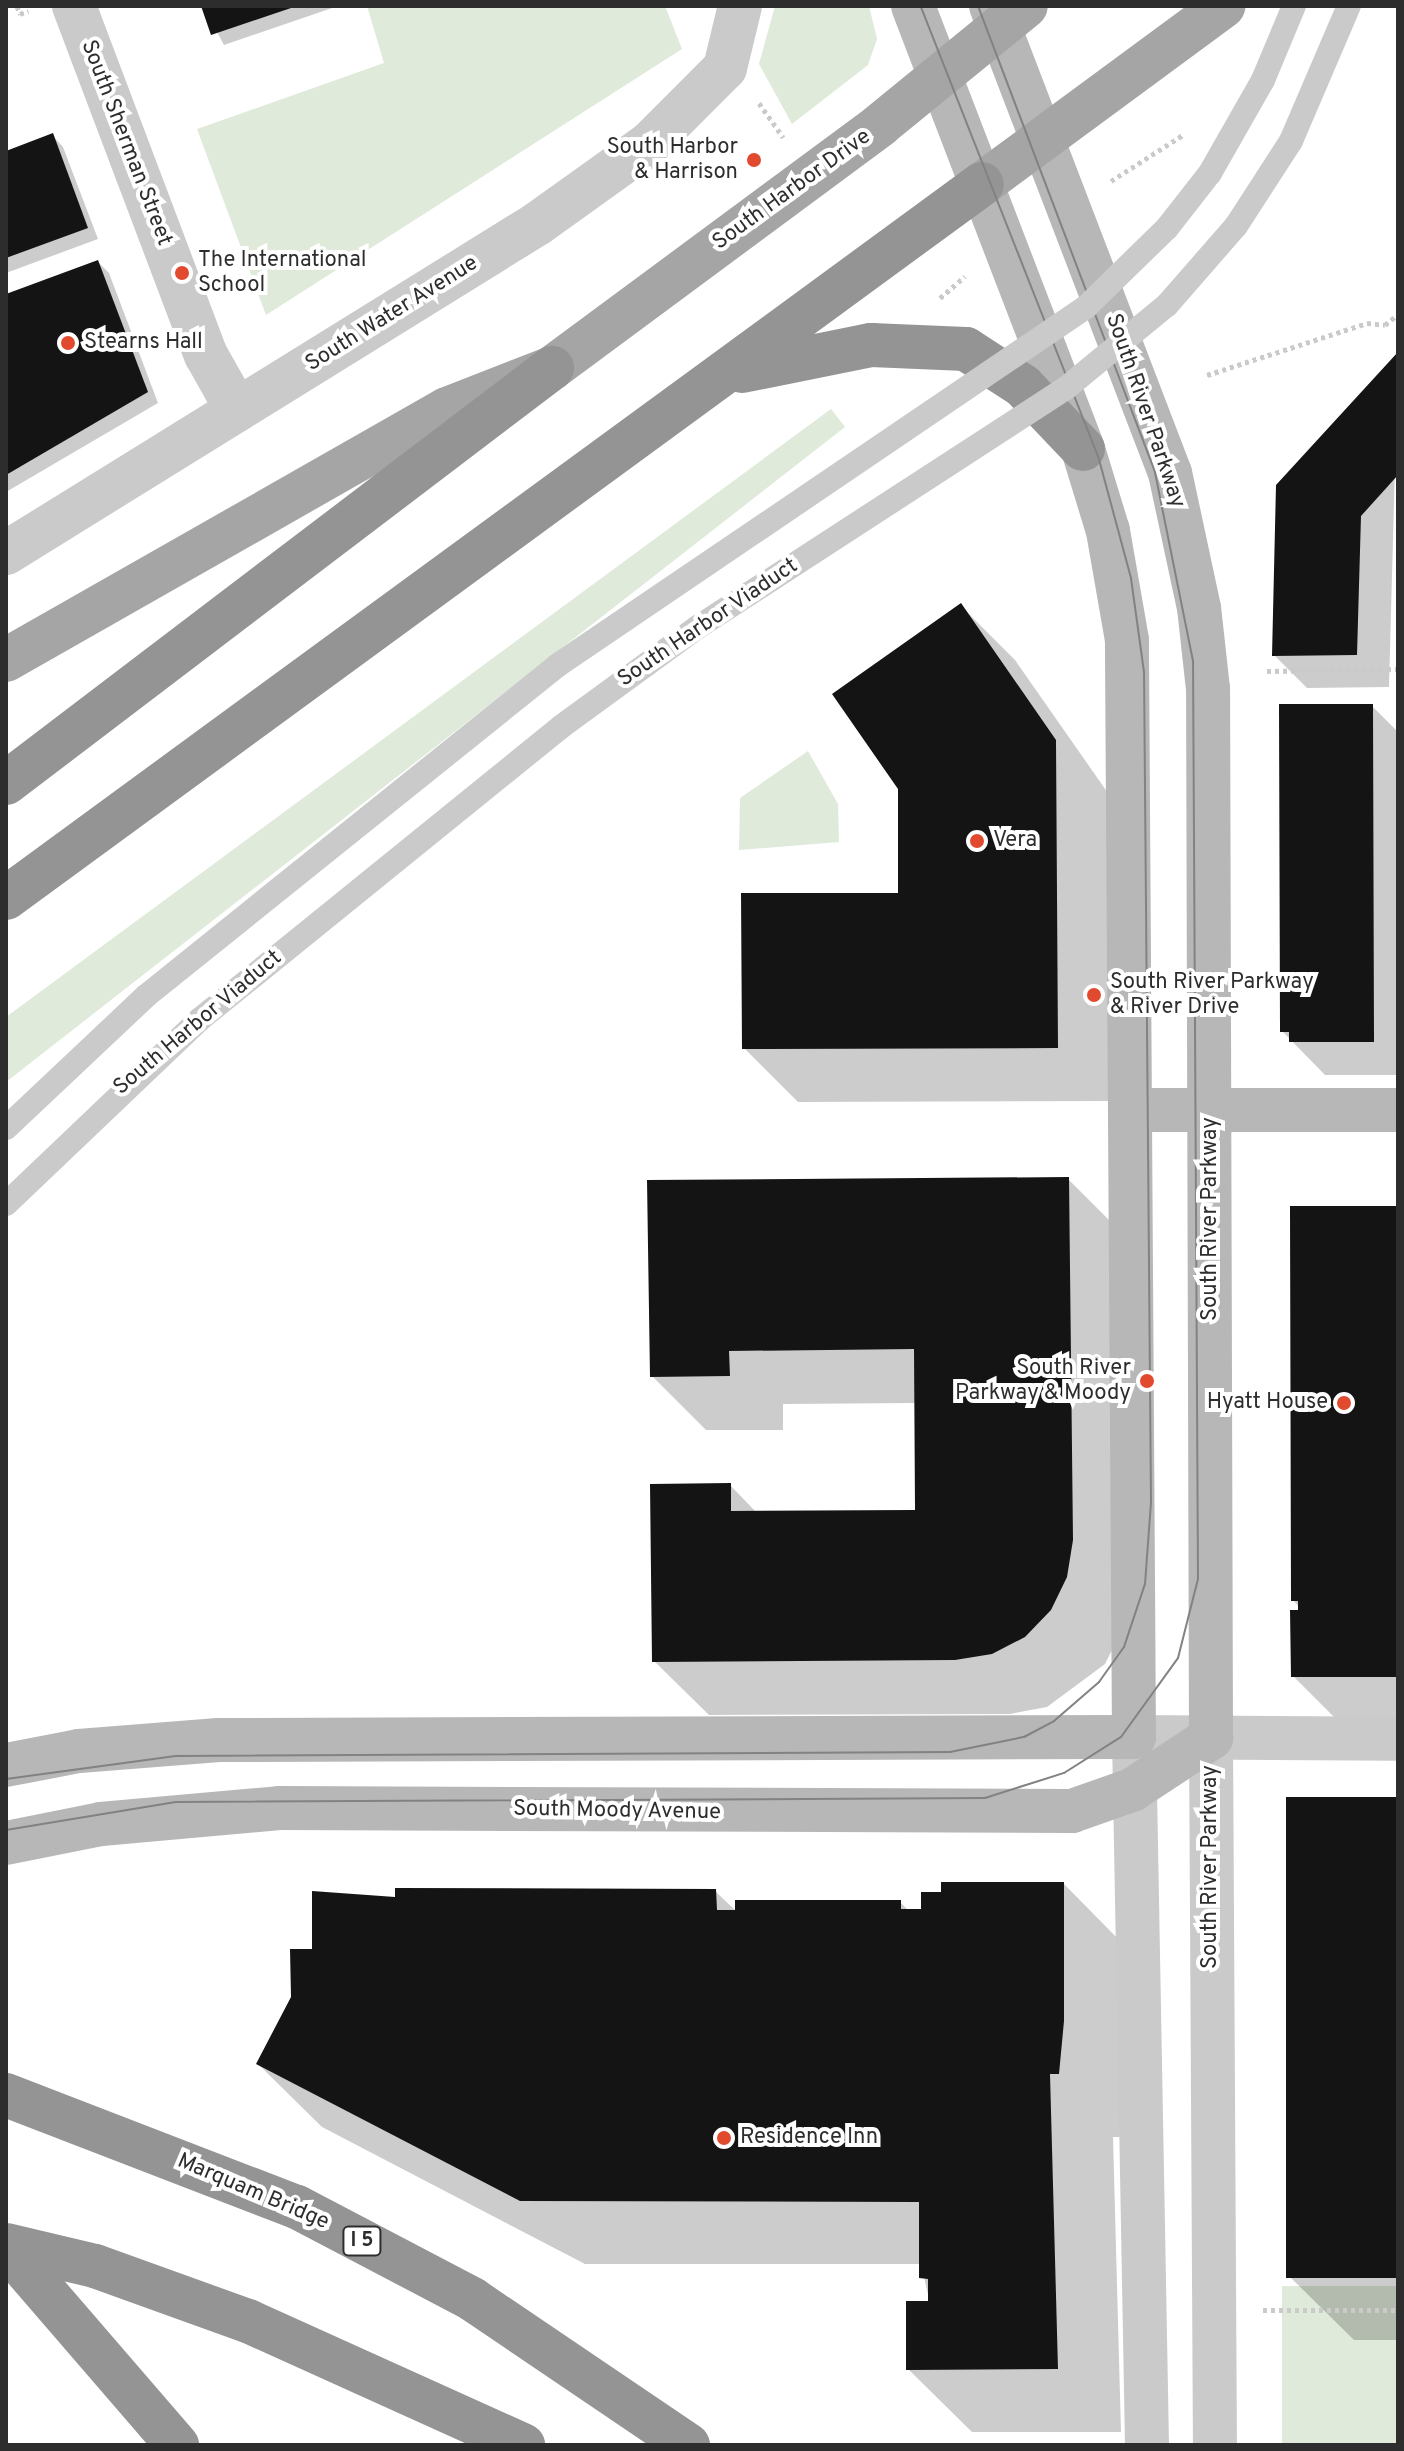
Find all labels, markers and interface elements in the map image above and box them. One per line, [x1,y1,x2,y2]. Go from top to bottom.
street label: South Sherman Street [75,37,177,249]
street label: South Harbor Drive [708,124,876,256]
place label: South Harbor & Harrison [607,134,738,186]
marker: South Harbor & Harrison [745,151,763,169]
place label: The International School [198,247,367,298]
street label: South Water Avenue [300,250,484,378]
marker: The International School [173,264,191,282]
street label: South River Parkway [1099,310,1191,512]
place label: Stearns Hall [84,330,203,356]
marker: Stearns Hall [59,334,77,352]
street label: South Harbor Viaduct [613,553,803,693]
place label: Vera [993,828,1037,854]
marker: Vera [968,832,986,850]
street label: South Harbor Viaduct [108,945,288,1101]
place label: South River Parkway & River Drive [1110,969,1314,1020]
marker: South River Parkway & River Drive [1085,986,1103,1004]
street label: South River Parkway [1198,1117,1224,1321]
place label: South River Parkway & Moody [955,1355,1131,1406]
marker: South River Parkway & Moody [1138,1372,1156,1390]
place label: Hyatt House [1207,1390,1328,1416]
marker: Hyatt House [1335,1394,1353,1412]
street label: South River Parkway [1198,1765,1224,1969]
street label: South Moody Avenue [512,1796,722,1826]
place label: Residence Inn [740,2125,878,2151]
marker: Residence Inn [715,2129,733,2147]
street label: Marquam Bridge [173,2148,333,2236]
road number: I 5 [342,2225,382,2257]

